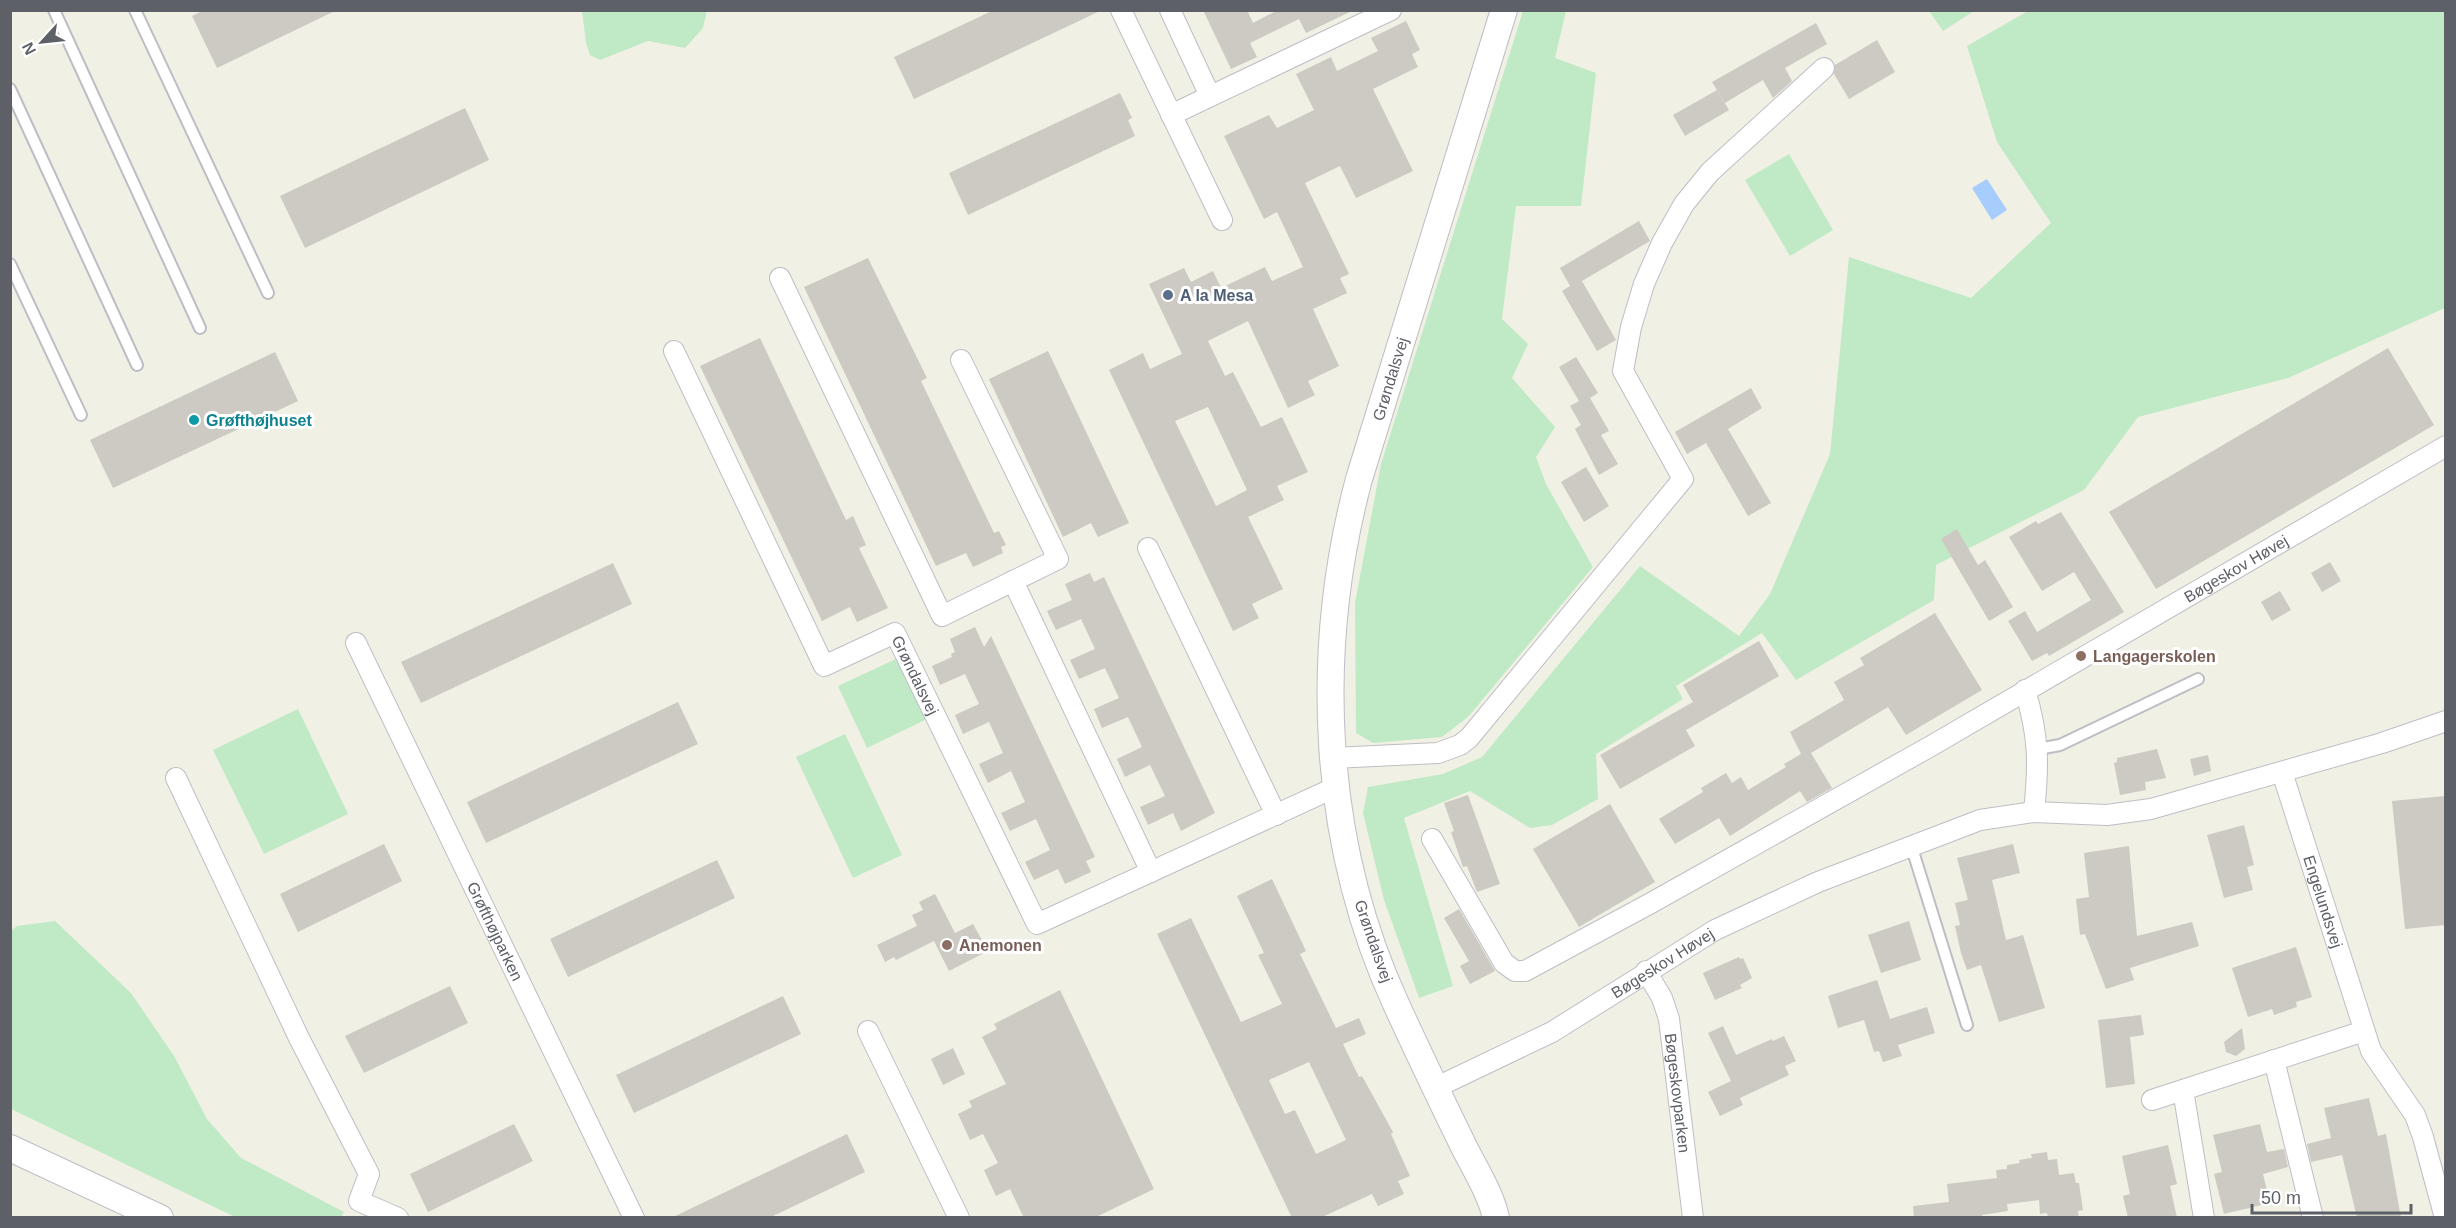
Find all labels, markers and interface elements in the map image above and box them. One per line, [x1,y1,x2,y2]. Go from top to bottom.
north arrow [12,12,72,72]
text: N [19,40,39,58]
place label: A la Mesa [1180,287,1253,304]
marker: A la Mesa [1161,288,1175,302]
street label: Grøndalsvej [1370,335,1411,423]
place label: Grøfthøjhuset [206,412,312,429]
marker: Grøfthøjhuset [187,413,201,427]
street label: Bøgeskov Høvej [2181,532,2291,606]
street label: Grøndalsvej [889,633,942,718]
place label: Langagerskolen [2093,648,2216,665]
marker: Langagerskolen [2074,649,2088,663]
street label: Engelundsvej [2300,853,2346,950]
street label: Grøfthøjparken [464,879,526,983]
street label: Grøndalsvej [1351,898,1396,985]
street label: Bøgeskov Høvej [1608,925,1717,1002]
place label: Anemonen [959,937,1042,954]
marker: Anemonen [940,938,954,952]
street label: Bøgeskovparken [1662,1032,1693,1154]
scale bar [2252,1177,2411,1215]
text: 50 m [2261,1188,2301,1208]

